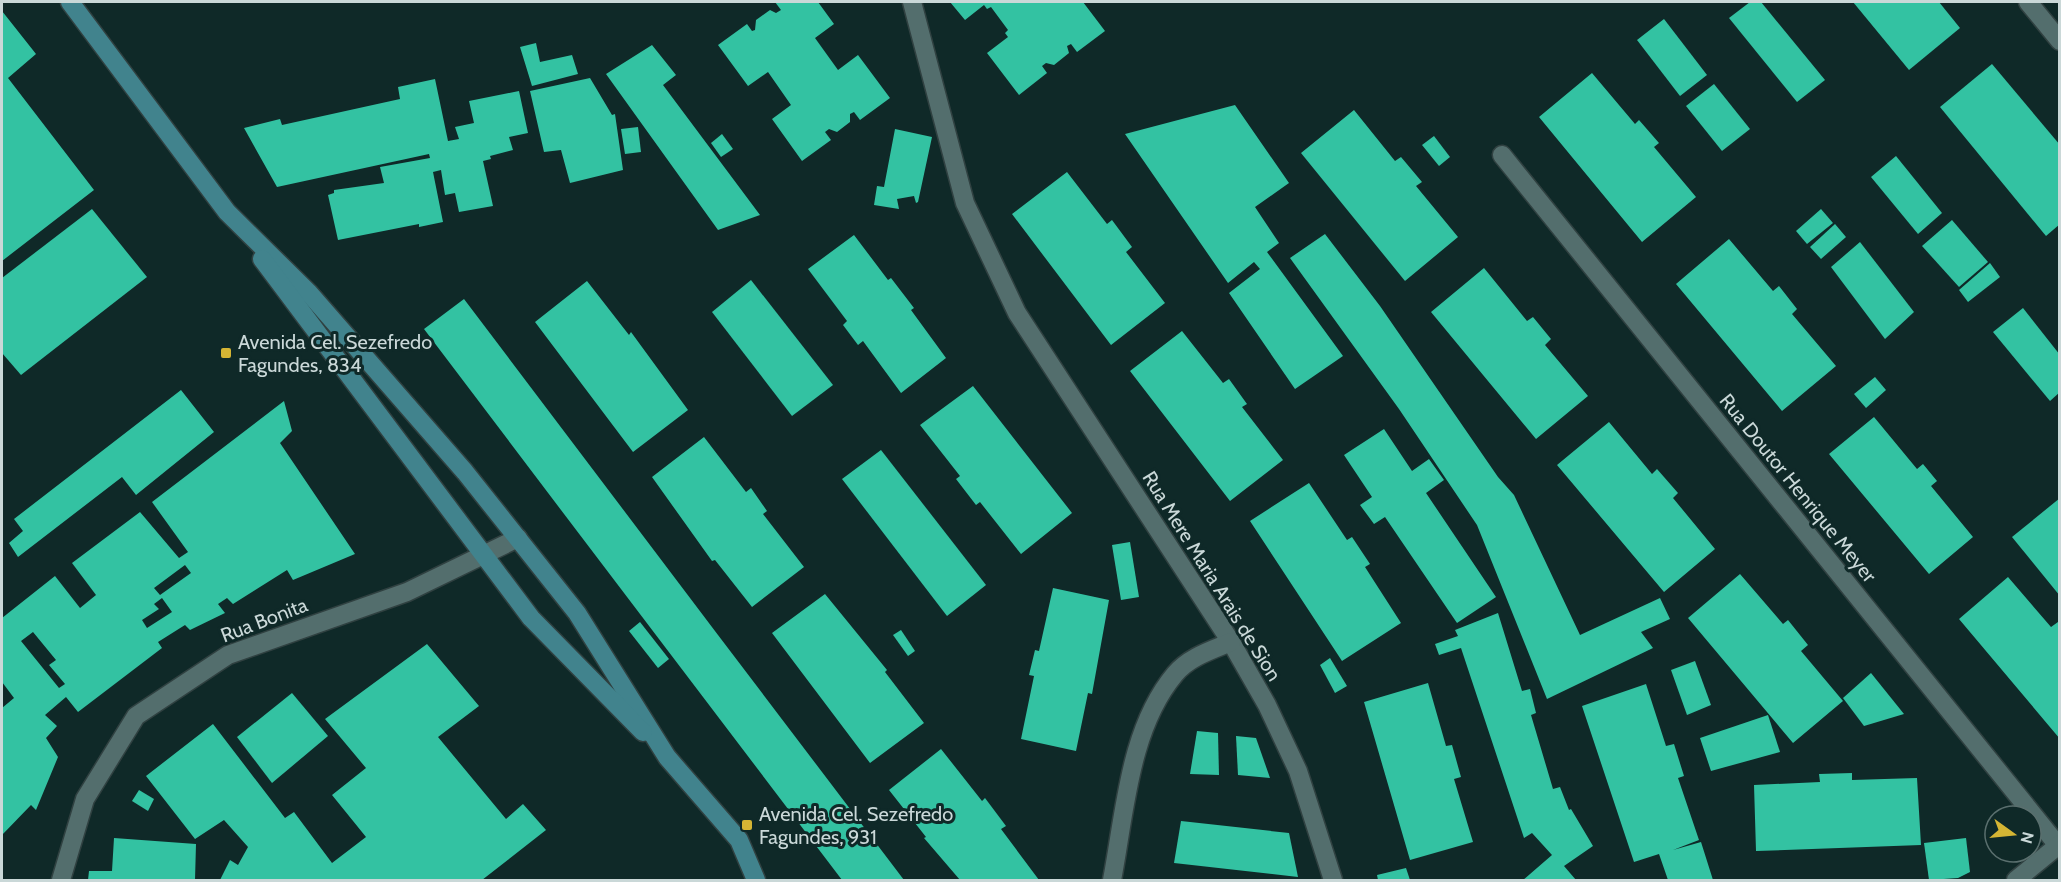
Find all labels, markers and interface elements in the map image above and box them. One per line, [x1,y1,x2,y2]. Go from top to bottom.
place label: Avenida Cel. Sezefredo Fagundes, 834 [238,330,432,377]
marker: Avenida Cel. Sezefredo Fagundes, 834 [219,346,233,360]
street label: Rua Doutor Henrique Meyer [1715,389,1882,588]
street label: Rua Mere Maria Arais de Sion [1138,467,1286,685]
street label: Rua Bonita [217,592,311,648]
place label: Avenida Cel. Sezefredo Fagundes, 931 [759,802,953,849]
north arrow [1983,804,2043,864]
marker: Avenida Cel. Sezefredo Fagundes, 931 [740,818,754,832]
text: N [2016,830,2038,846]

